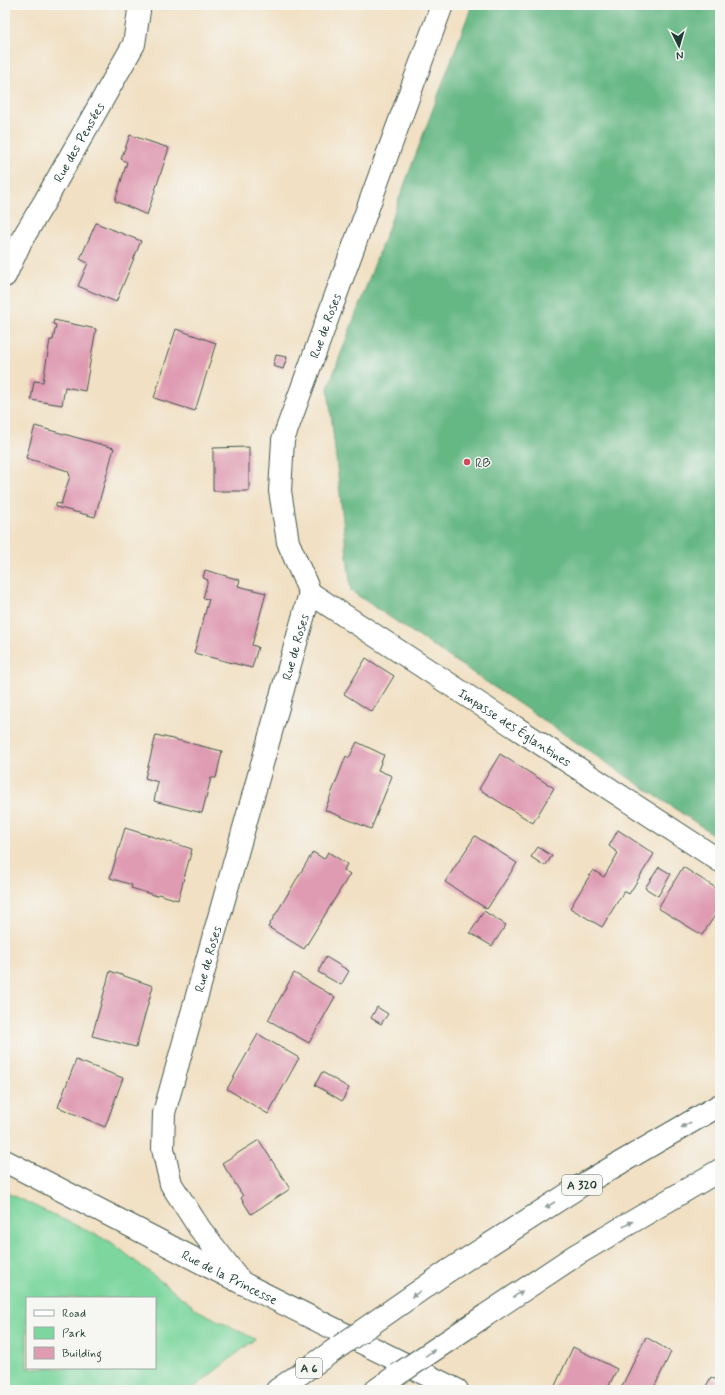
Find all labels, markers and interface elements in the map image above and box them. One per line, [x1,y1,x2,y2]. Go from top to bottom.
north arrow [659,26,699,66]
text: N [676,48,684,62]
street label: Rue des Pensées [50,100,109,186]
street label: Rue de Roses [307,291,346,361]
place label: RB [475,455,491,472]
marker: RB [462,457,472,467]
street label: Rue de Roses [279,612,314,682]
street label: Impasse des Églantines [455,685,574,772]
street label: Rue de Roses [191,924,226,994]
one-way arrow [680,1121,692,1128]
road number: A 320 [562,1175,602,1195]
one-way arrow [544,1202,556,1209]
one-way arrow [622,1221,634,1228]
street label: Rue de la Princesse [178,1247,280,1309]
one-way arrow [410,1290,422,1297]
one-way arrow [512,1290,524,1297]
legend [26,1297,156,1369]
text: Road [62,1306,86,1322]
text: Park [62,1326,86,1342]
text: Building [62,1346,102,1363]
one-way arrow [424,1349,435,1357]
road number: A 6 [296,1358,322,1378]

